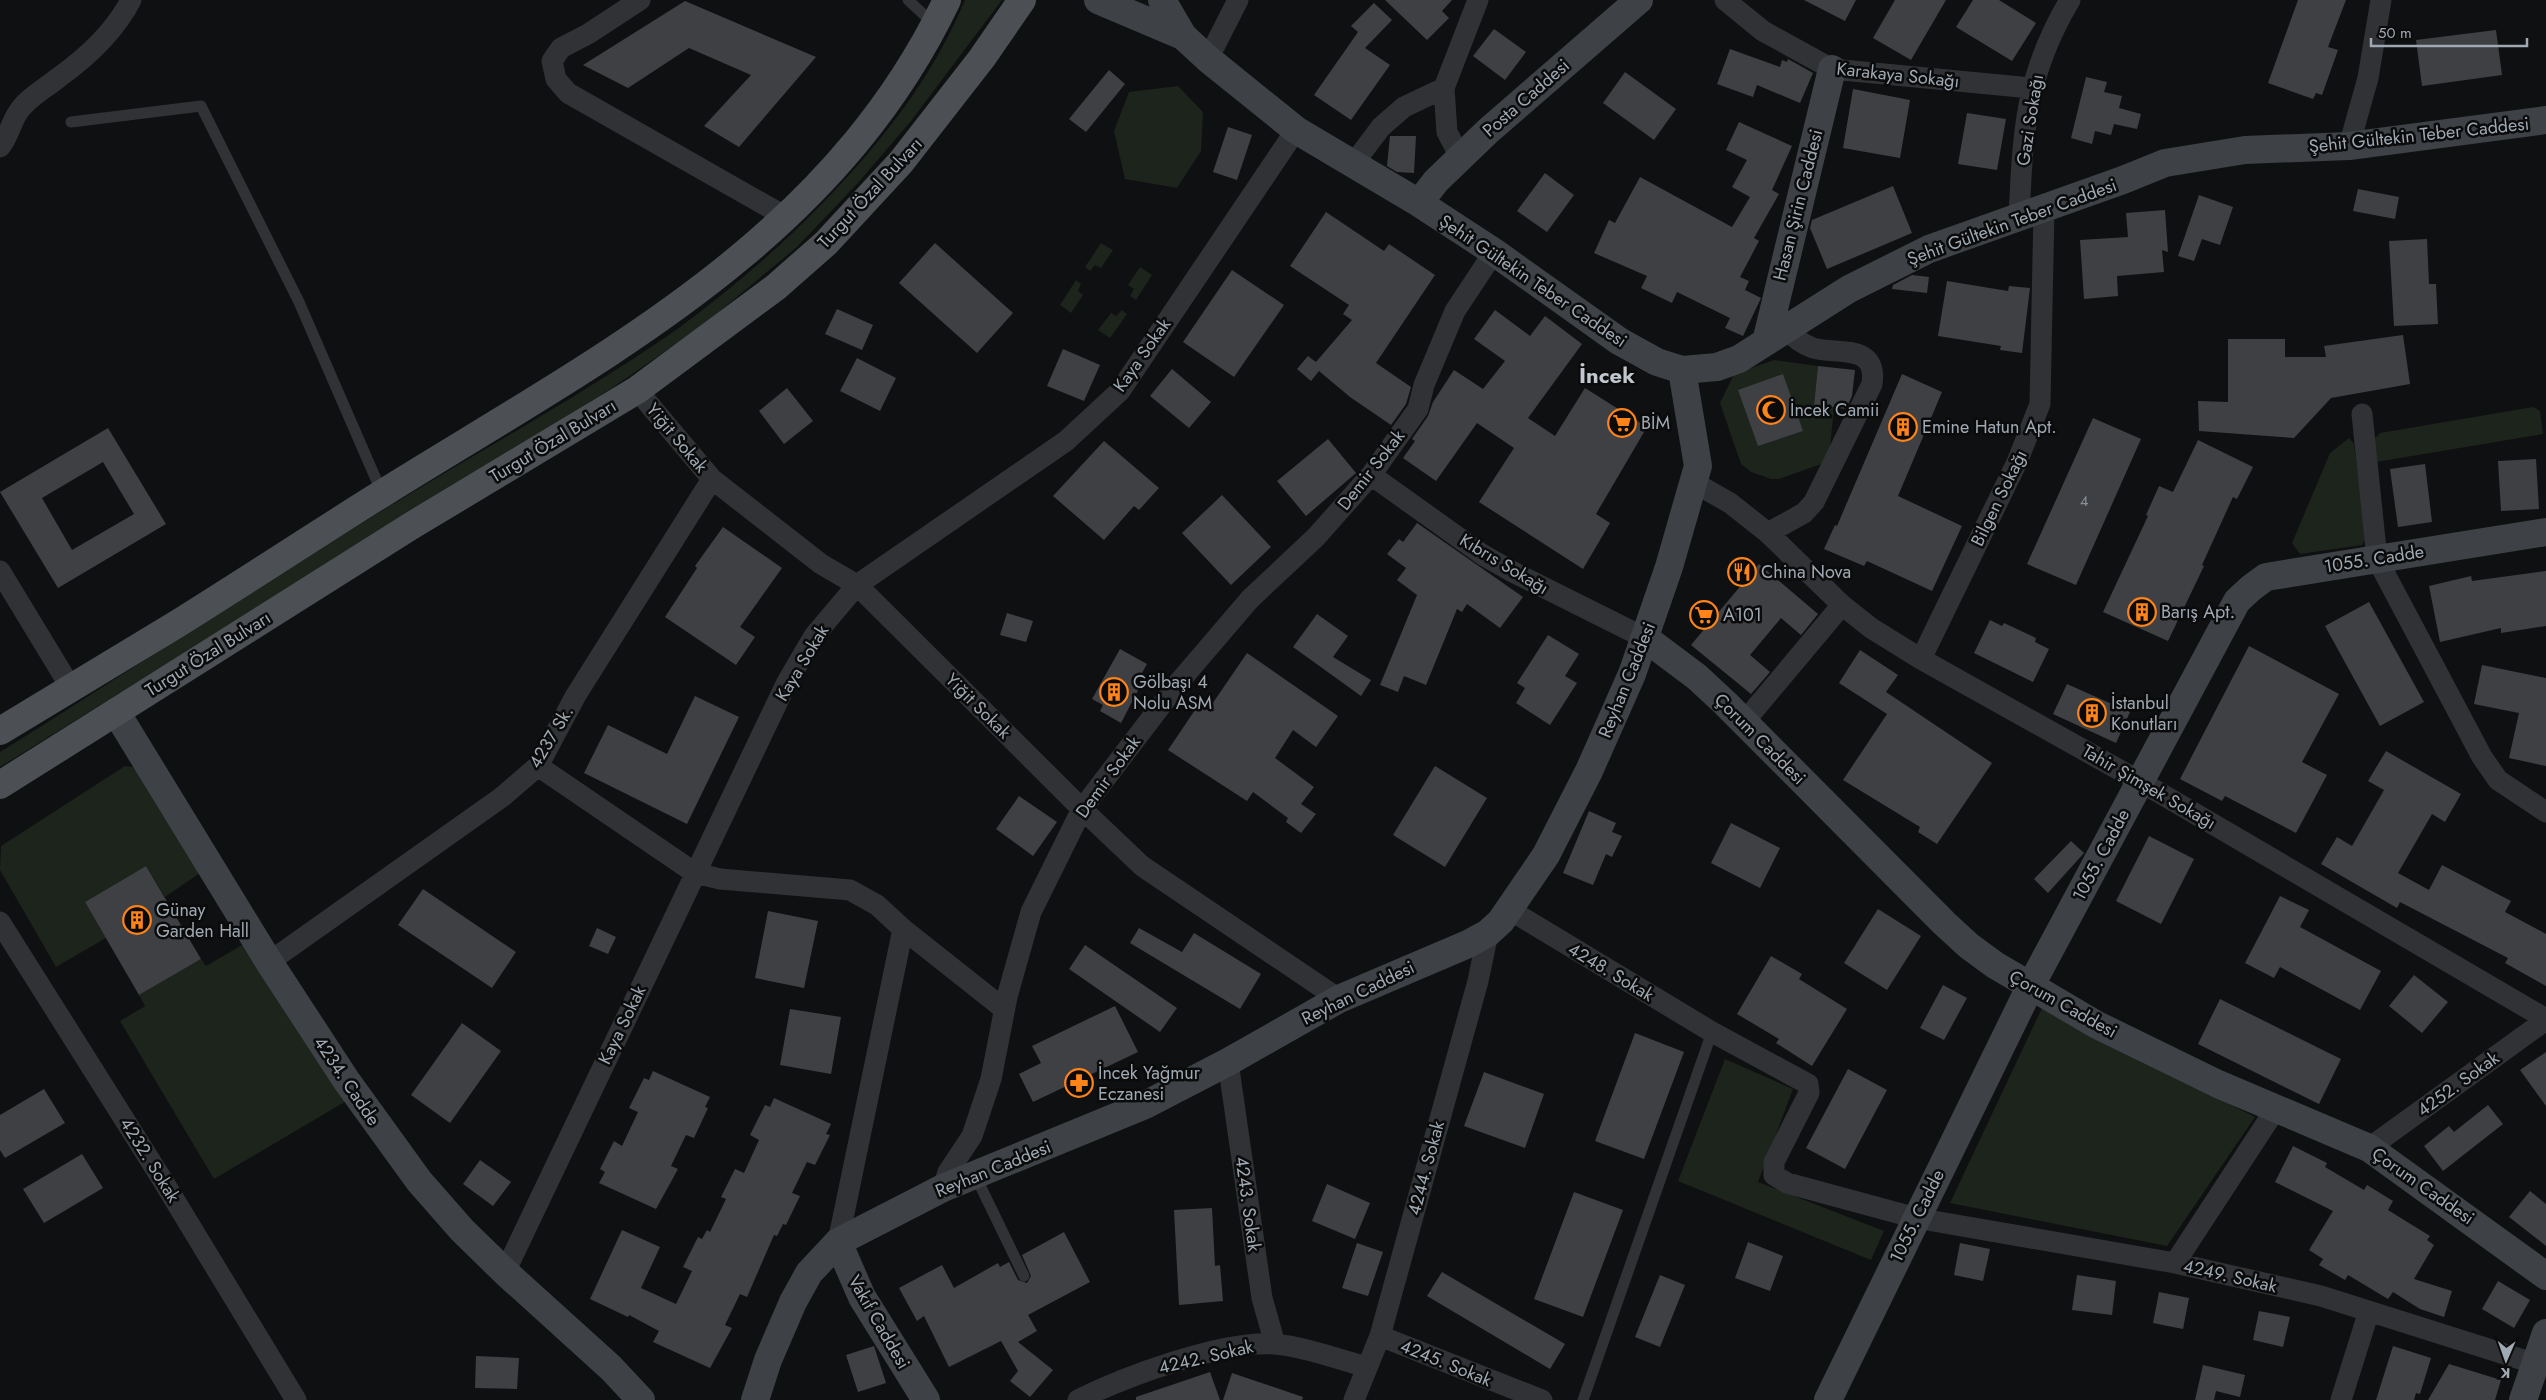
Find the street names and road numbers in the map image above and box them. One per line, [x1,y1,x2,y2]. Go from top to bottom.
street label: Posta Caddesi [1477,53,1575,143]
street label: Karakaya Sokağı [1835,56,1961,94]
street label: Gazi Sokağı [2010,72,2050,168]
street label: Şehit Gültekin Teber Caddesi [2308,111,2530,159]
street label: Hasan Şirin Caddesi [1767,127,1829,283]
street label: Turgut Özal Bulvarı [812,132,928,254]
street label: Şehit Gültekin Teber Caddesi [1904,172,2120,272]
street label: Şehit Gültekin Teber Caddesi [1434,208,1632,354]
street label: Kaya Sokak [1107,313,1177,397]
street label: Turgut Özal Bulvarı [485,393,621,489]
street label: Yiğit Sokak [640,398,714,478]
street label: Demir Sokak [1331,424,1411,516]
street label: Bilgen Sokağı [1964,445,2034,551]
street label: Kıbrıs Sokağı [1455,527,1553,601]
street label: 1055. Cadde [2322,538,2426,580]
street label: Turgut Özal Bulvarı [140,605,276,703]
street label: Reyhan Caddesi [1592,618,1662,742]
street label: Kaya Sokak [769,620,835,706]
street label: Yiğit Sokak [939,667,1017,745]
street label: Çorum Caddesi [1708,687,1812,791]
street label: 4237 Sk. [522,701,580,773]
street label: Demir Sokak [1069,730,1147,823]
street label: Tahir Şimşek Sokağı [2077,738,2221,836]
street label: 1055. Cadde [2066,804,2136,906]
street label: 4248. Sokak [1563,936,1659,1008]
street label: Reyhan Caddesi [1297,954,1419,1032]
street label: Çorum Caddesi [2004,964,2122,1044]
street label: Kaya Sokak [592,981,652,1069]
street label: 4234. Cadde [308,1031,386,1131]
street label: 4252. Sokak [2411,1045,2505,1123]
street label: 4232. Sokak [114,1112,186,1208]
street label: 4244. Sokak [1401,1118,1451,1218]
street label: Reyhan Caddesi [931,1134,1055,1204]
street label: Çorum Caddesi [2366,1141,2480,1231]
street label: 4243. Sokak [1228,1155,1268,1253]
street label: 1055. Cadde [1883,1165,1951,1267]
street label: 4249. Sokak [2181,1253,2279,1299]
street label: Vakıf Caddesi [842,1270,916,1374]
street label: 4242. Sokak [1156,1333,1256,1381]
street label: 4245. Sokak [1396,1333,1496,1393]

